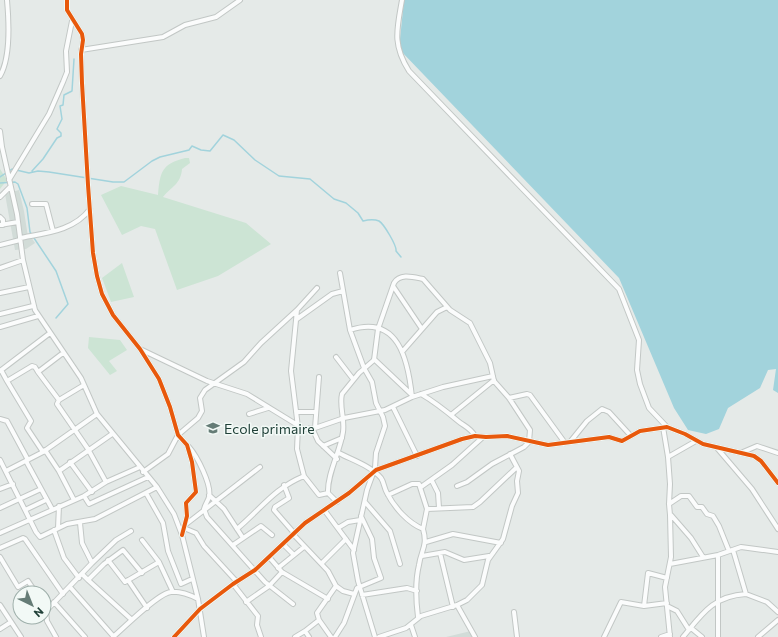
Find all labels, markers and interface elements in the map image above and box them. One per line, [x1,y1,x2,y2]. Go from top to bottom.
school or university icon: Ecole primaire [205,420,221,436]
place label: Ecole primaire [224,420,315,437]
north arrow [12,585,52,625]
text: N [32,605,47,620]

